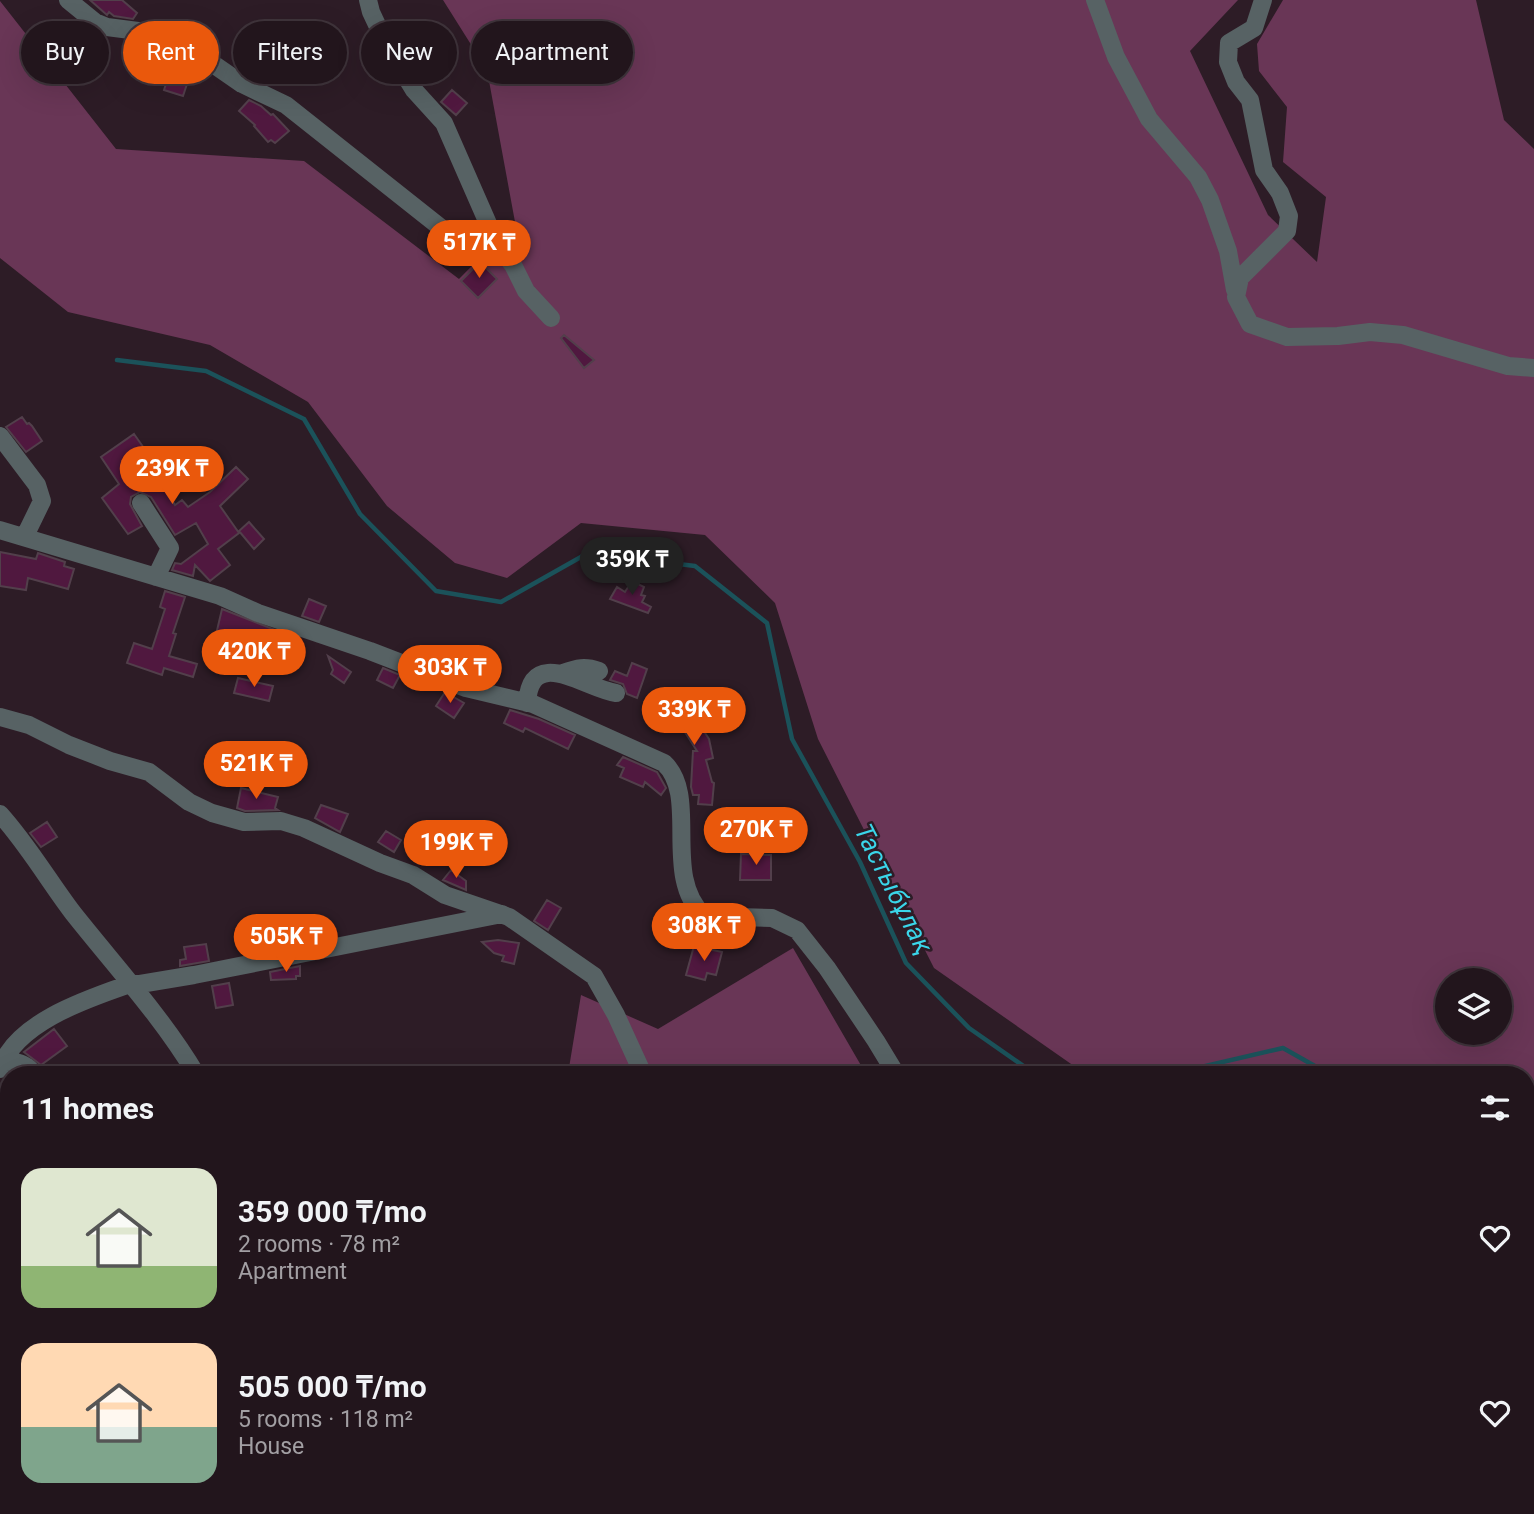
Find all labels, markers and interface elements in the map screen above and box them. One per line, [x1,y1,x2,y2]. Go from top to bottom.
chip: Buy [21,21,109,84]
chip: Rent [123,21,219,84]
chip: Filters [233,21,347,84]
chip: New [361,21,457,84]
chip: Apartment [471,21,633,84]
pin: 517K ₸ [422,220,536,280]
text: 517K ₸ [443,229,515,256]
pin: 239K ₸ [115,447,229,506]
text: 239K ₸ [136,455,208,482]
pin: 359K ₸ [575,538,689,597]
text: 359K ₸ [596,546,668,573]
pin: 420K ₸ [197,630,311,689]
text: 420K ₸ [218,638,290,665]
pin: 303K ₸ [393,646,507,705]
text: 303K ₸ [414,654,486,681]
pin: 339K ₸ [637,688,751,747]
text: 339K ₸ [658,696,730,723]
pin: 521K ₸ [199,742,313,801]
text: 521K ₸ [220,750,292,777]
pin: 270K ₸ [699,808,813,867]
text: 270K ₸ [720,816,792,843]
water label: Тастыбұлақ [848,819,940,959]
pin: 199K ₸ [399,820,513,880]
text: 199K ₸ [420,829,492,856]
pin: 308K ₸ [647,904,761,963]
text: 308K ₸ [668,912,740,939]
pin: 505K ₸ [229,914,343,974]
text: 505K ₸ [250,923,322,950]
map controls [1435,968,1512,1045]
button: layers [1435,968,1512,1045]
icon: filters [1476,1089,1514,1127]
text: 11 homes [21,1091,154,1126]
text: 359 000 ₸/mo [238,1194,427,1229]
icon: home [77,1196,161,1280]
icon: heart [1476,1219,1514,1257]
text: 2 rooms · 78 m² [238,1231,400,1258]
text: Apartment [238,1258,347,1285]
text: 505 000 ₸/mo [238,1369,427,1404]
icon: home [77,1371,161,1455]
icon: heart [1476,1394,1514,1432]
text: 5 rooms · 118 m² [238,1406,413,1433]
text: House [238,1433,304,1460]

